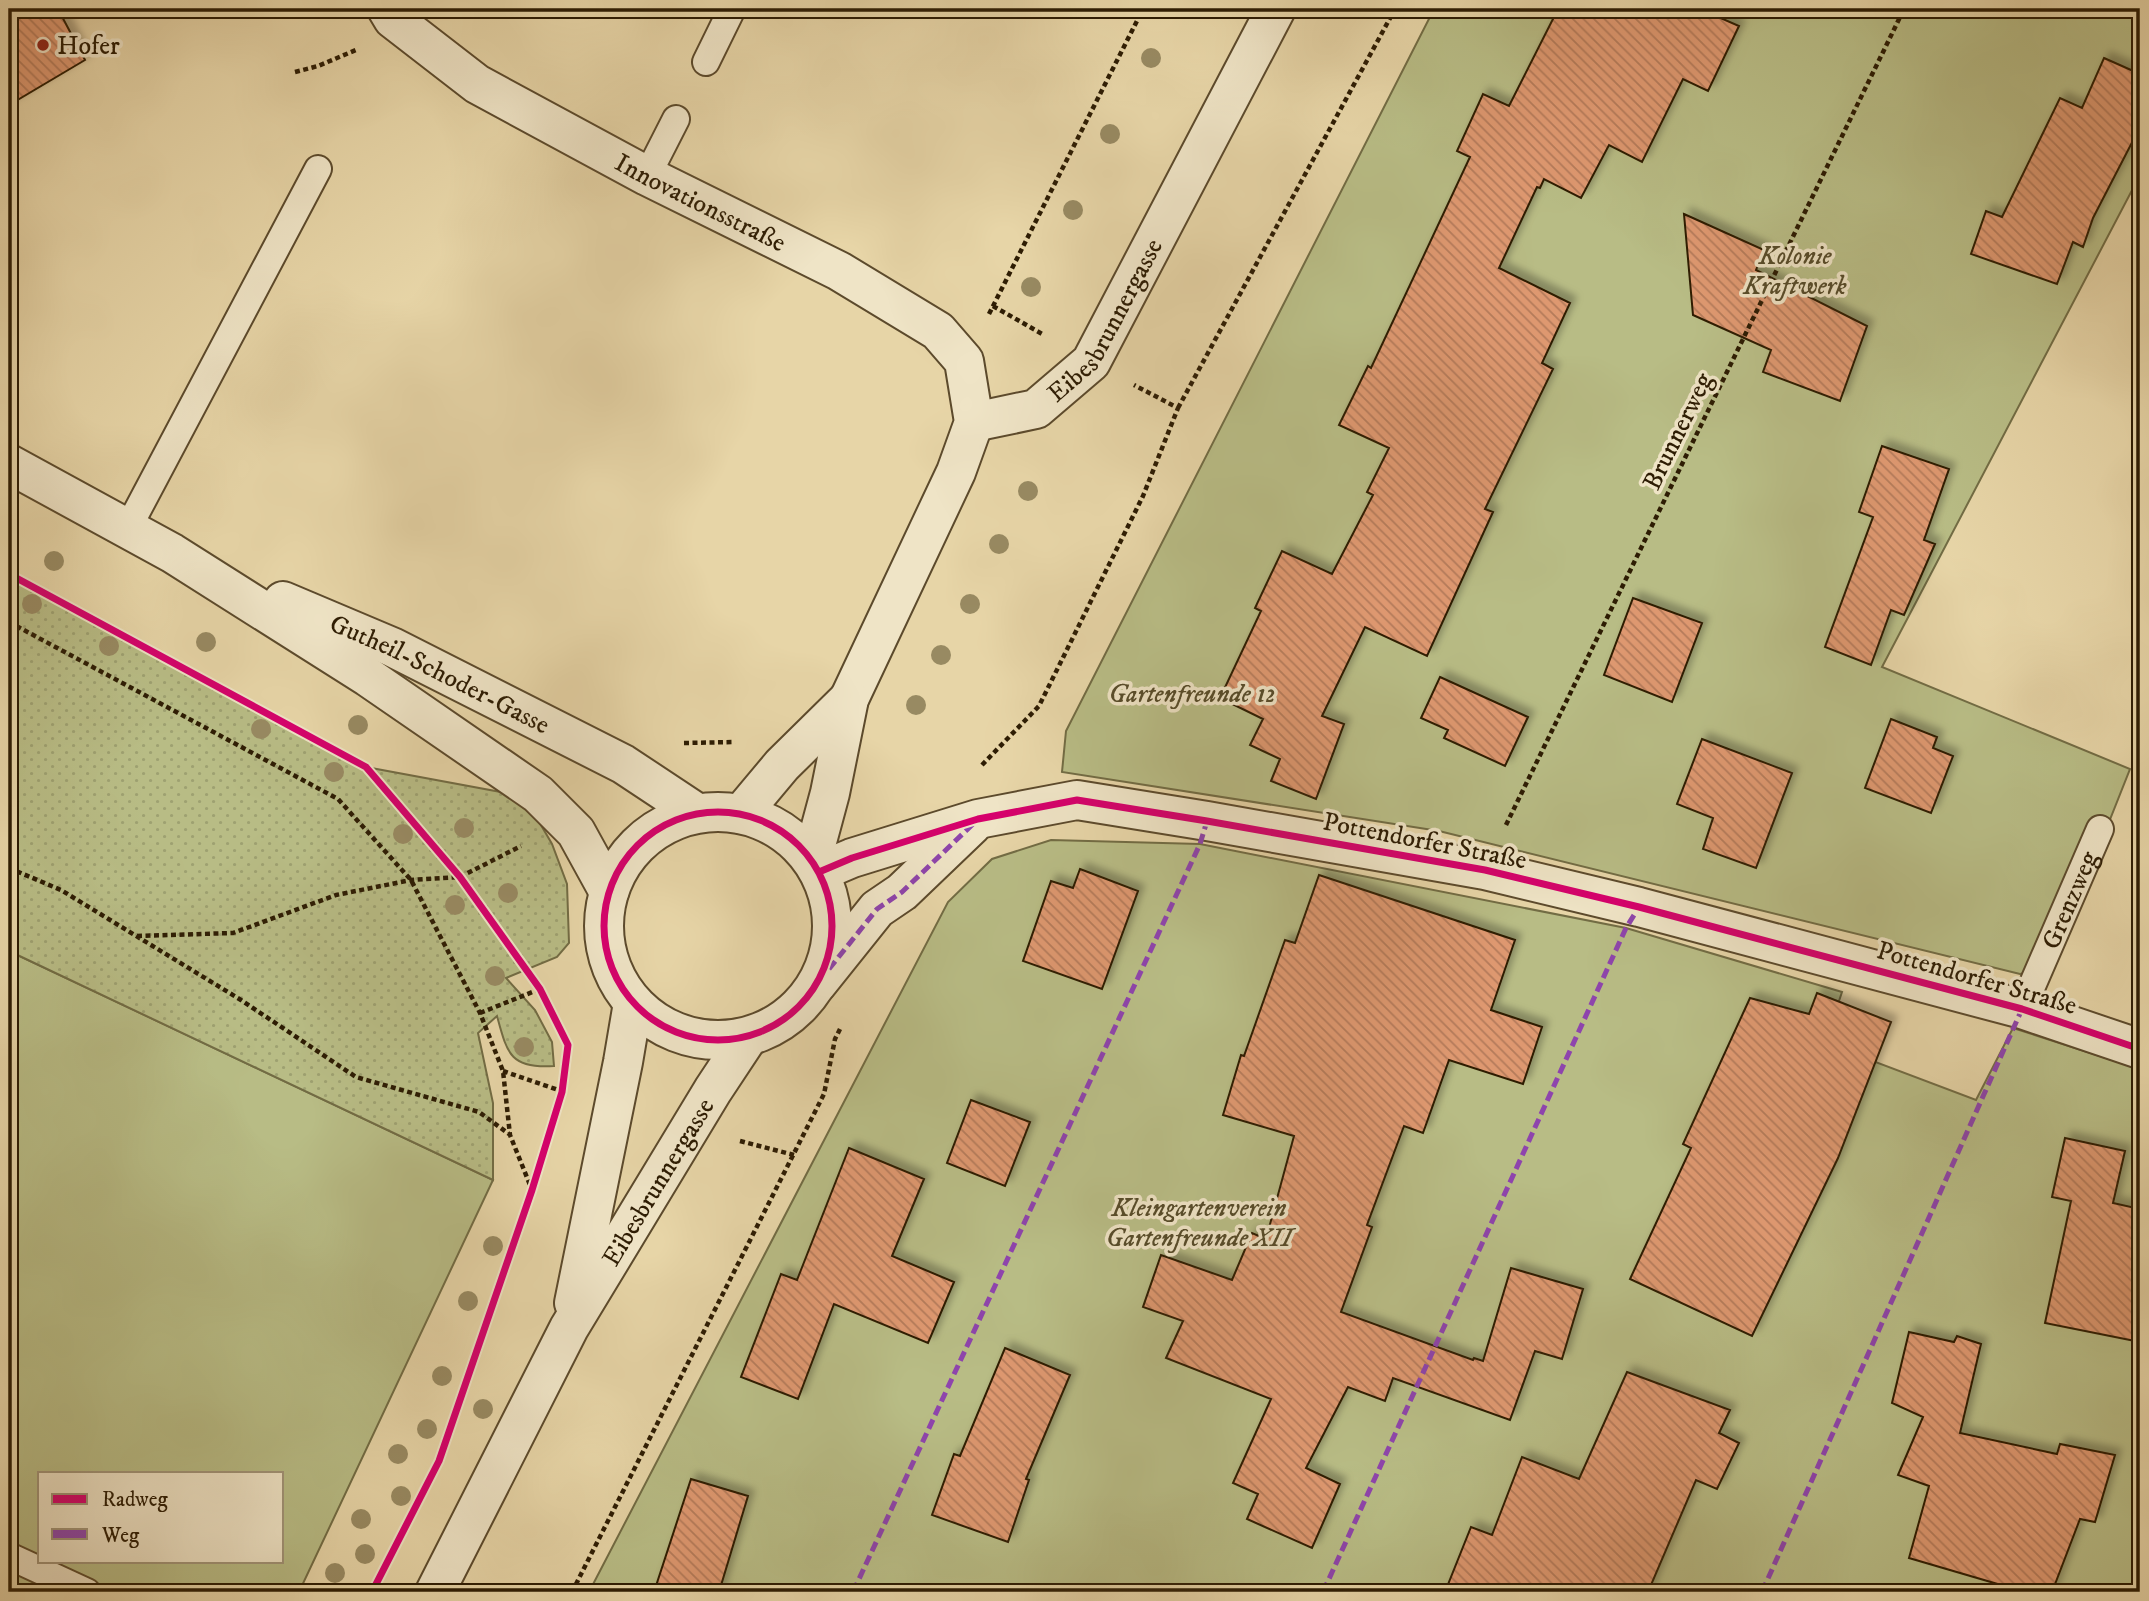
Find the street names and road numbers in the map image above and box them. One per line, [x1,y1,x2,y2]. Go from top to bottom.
street label: Innovationsstraße [609,147,791,260]
street label: Eibesbrunnergasse [1041,233,1171,410]
street label: Brunnerweg [1636,367,1721,496]
street label: Gutheil-Schoder-Gasse [324,608,555,742]
street label: Pottendorfer Straße [1320,806,1529,877]
street label: Grenzweg [2035,846,2107,954]
street label: Pottendorfer Straße [1873,934,2081,1023]
street label: Eibesbrunnergasse [595,1092,722,1273]

